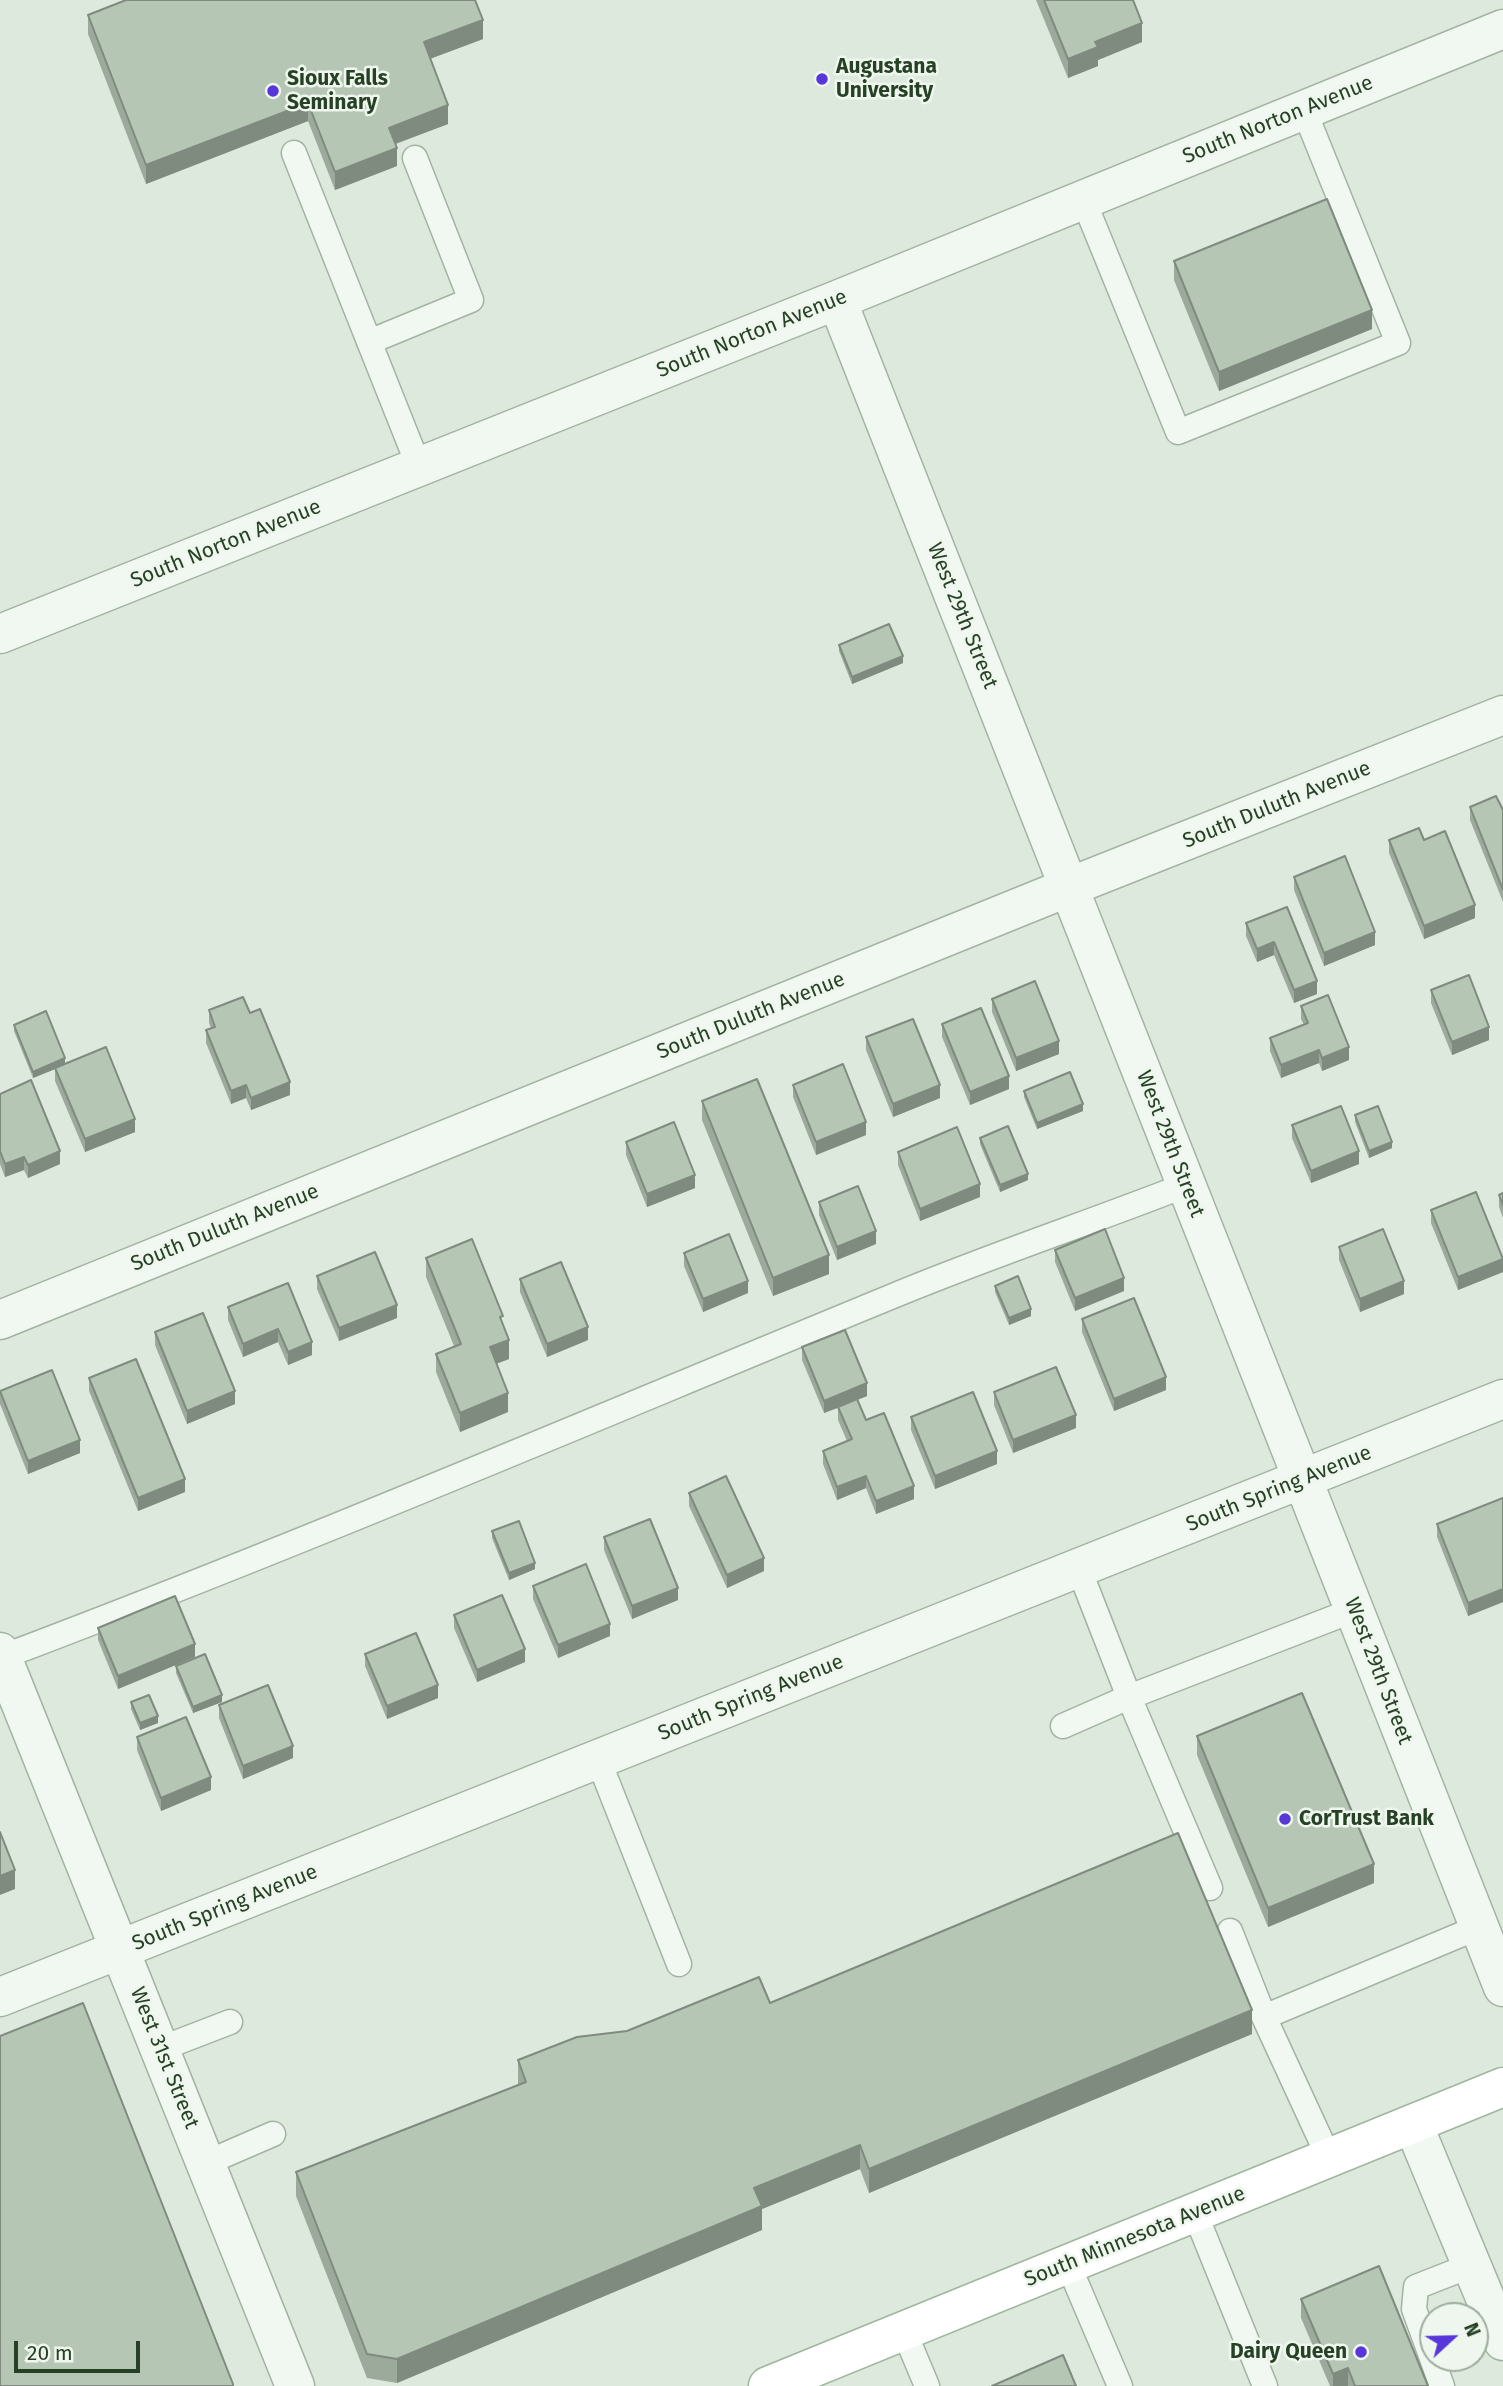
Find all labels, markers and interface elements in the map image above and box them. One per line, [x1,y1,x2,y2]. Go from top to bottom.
place label: Augustana University [836,54,937,104]
place label: Sioux Falls Seminary [287,66,388,116]
street label: South Norton Avenue [1179,70,1377,170]
marker: Augustana University [814,71,830,87]
marker: Sioux Falls Seminary [265,83,281,99]
street label: South Norton Avenue [653,284,851,384]
street label: South Norton Avenue [127,494,325,594]
street label: West 29th Street [921,539,1003,693]
street label: South Duluth Avenue [1179,756,1375,854]
street label: South Duluth Avenue [653,967,849,1065]
street label: West 29th Street [1130,1067,1210,1221]
street label: South Duluth Avenue [127,1179,323,1277]
street label: South Spring Avenue [1183,1440,1375,1538]
street label: West 29th Street [1338,1594,1418,1748]
street label: South Spring Avenue [655,1649,847,1747]
place label: CorTrust Bank [1299,1806,1434,1832]
marker: CorTrust Bank [1277,1811,1293,1827]
street label: South Spring Avenue [129,1859,321,1957]
street label: West 31st Street [124,1984,204,2132]
street label: South Minnesota Avenue [1021,2181,1249,2293]
north arrow [1419,2302,1489,2372]
text: N [1459,2320,1485,2340]
scale bar [18,2326,144,2370]
place label: Dairy Queen [1230,2339,1347,2365]
text: 20 m [27,2340,73,2366]
marker: Dairy Queen [1353,2344,1369,2360]

